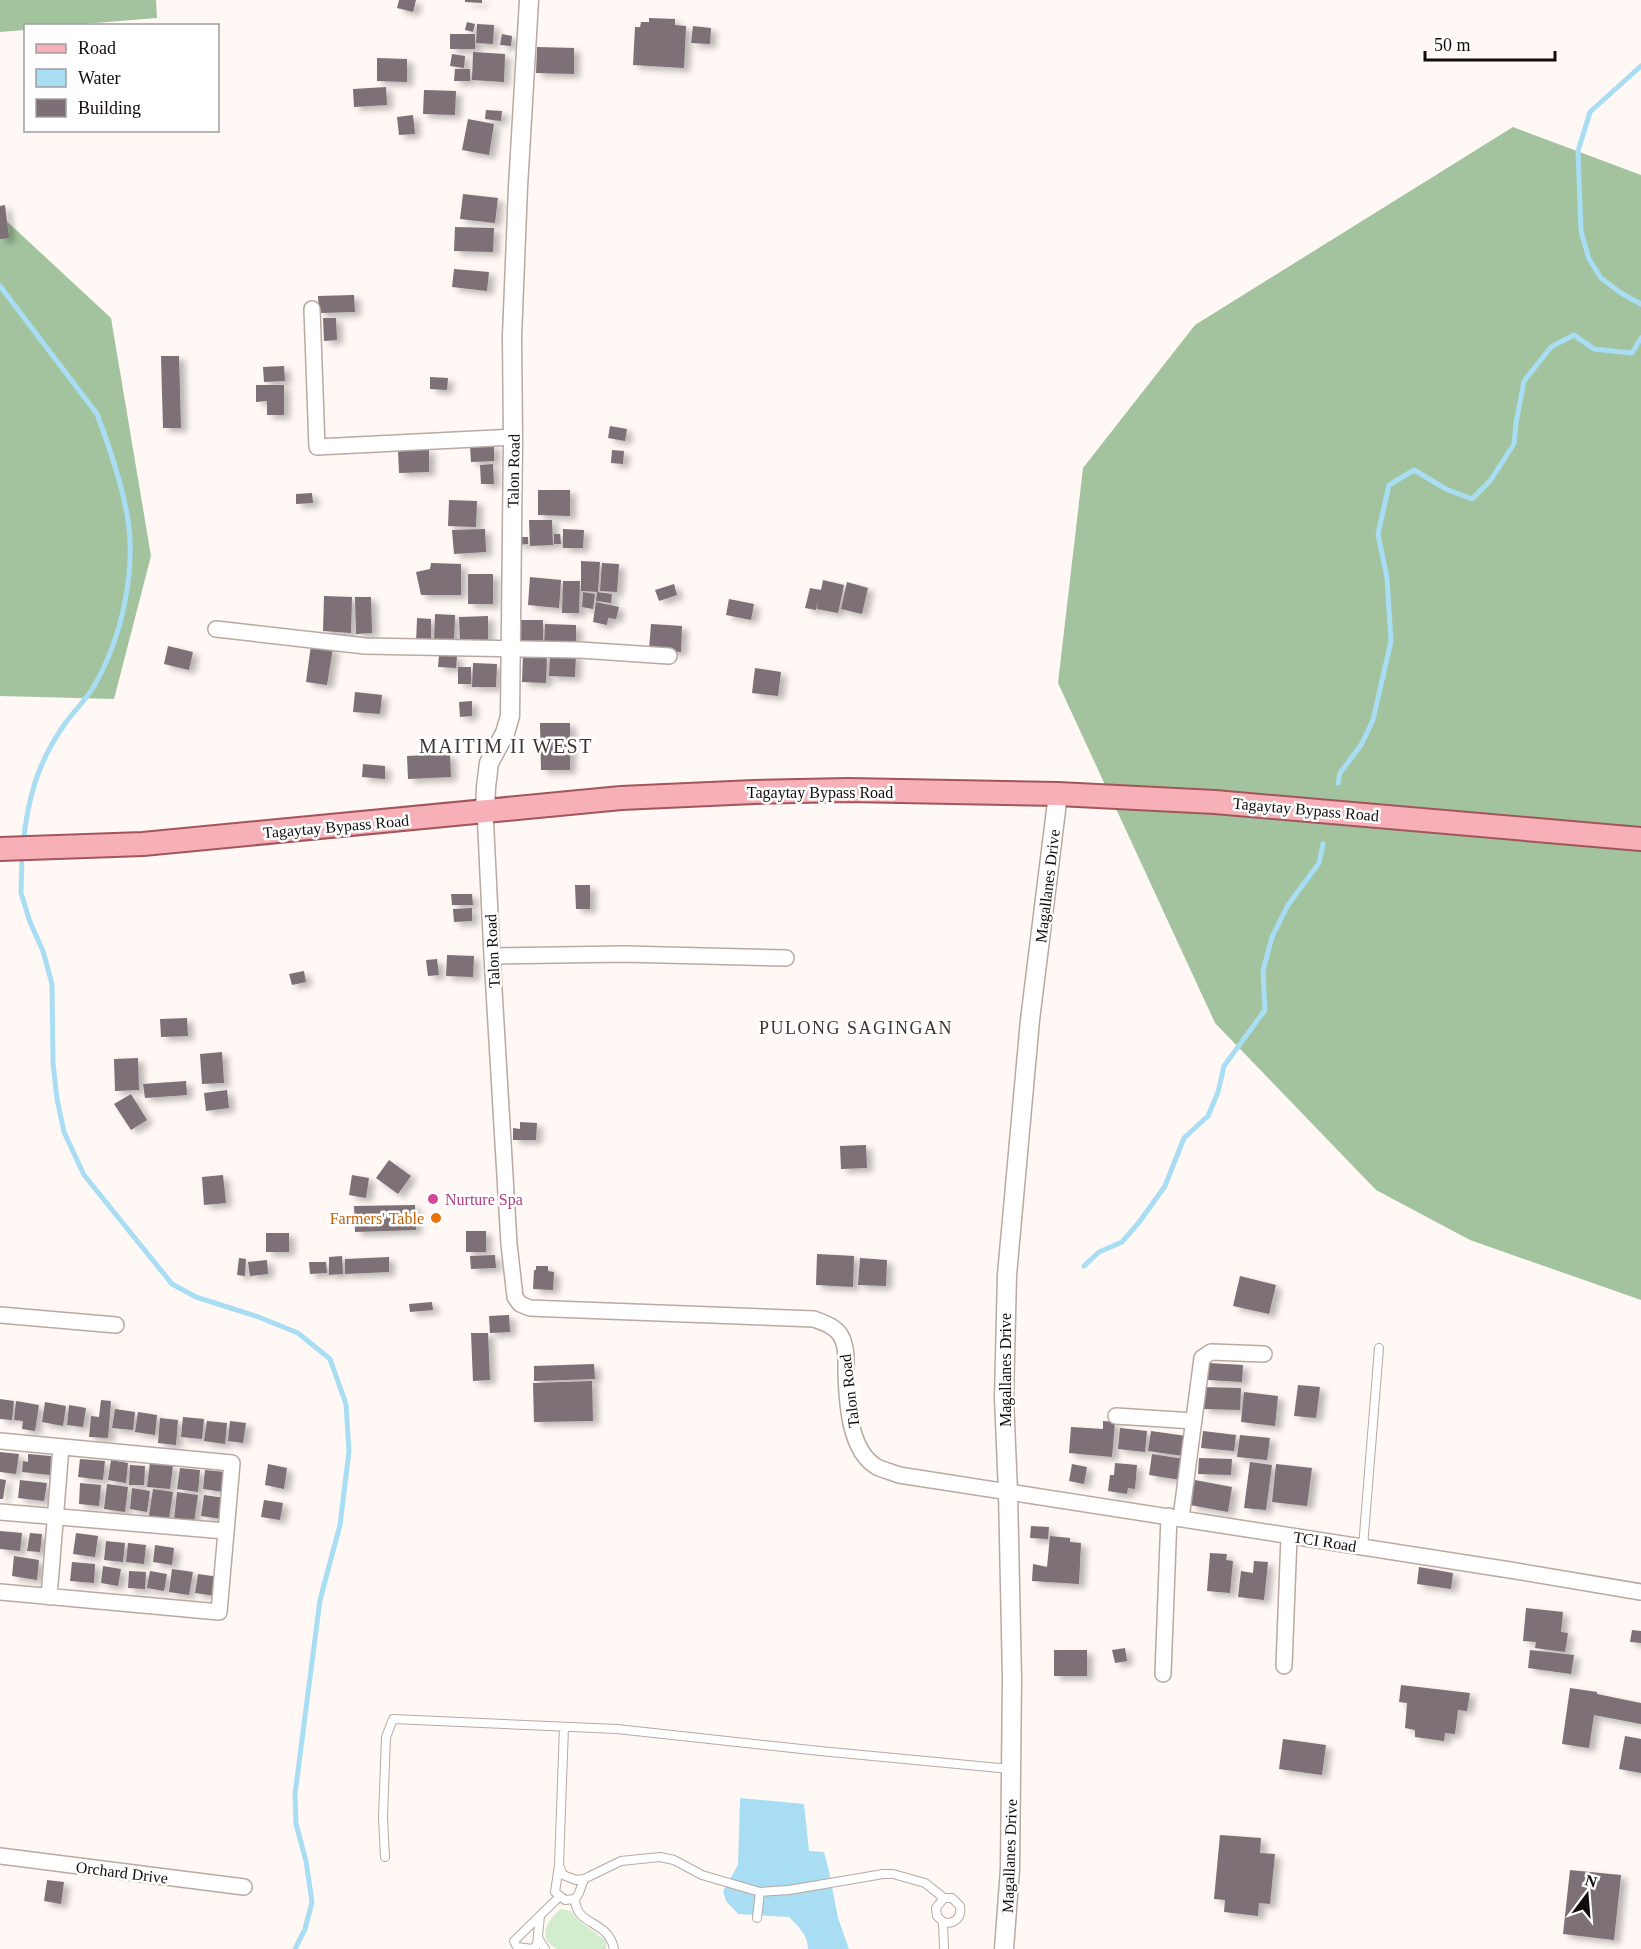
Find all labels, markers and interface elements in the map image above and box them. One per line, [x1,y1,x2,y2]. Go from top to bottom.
legend [24,24,219,132]
scale bar [1425,24,1556,62]
text: 50 m [1434,35,1471,55]
text: Road [78,38,116,58]
text: Water [78,68,121,88]
text: Building [78,98,141,118]
street label: Talon Road [504,434,523,508]
district label: MAITIM II WEST [419,735,593,757]
street label: Tagaytay Bypass Road [747,784,893,802]
street label: Tagaytay Bypass Road [1232,795,1380,825]
street label: Tagaytay Bypass Road [262,812,410,842]
street label: Magallanes Drive [1032,828,1064,944]
street label: Talon Road [482,914,503,988]
district label: PULONG SAGINGAN [759,1018,953,1038]
place label: Nurture Spa [445,1191,523,1209]
marker: Nurture Spa [426,1192,440,1206]
place label: Farmers' Table [330,1210,424,1227]
marker: Farmers' Table [429,1211,443,1225]
street label: Magallanes Drive [997,1313,1015,1427]
street label: Talon Road [837,1353,862,1429]
street label: TCI Road [1292,1528,1358,1555]
street label: Magallanes Drive [999,1799,1021,1913]
street label: Orchard Drive [75,1858,169,1887]
north arrow [1557,1865,1617,1925]
text: N [1583,1871,1599,1891]

